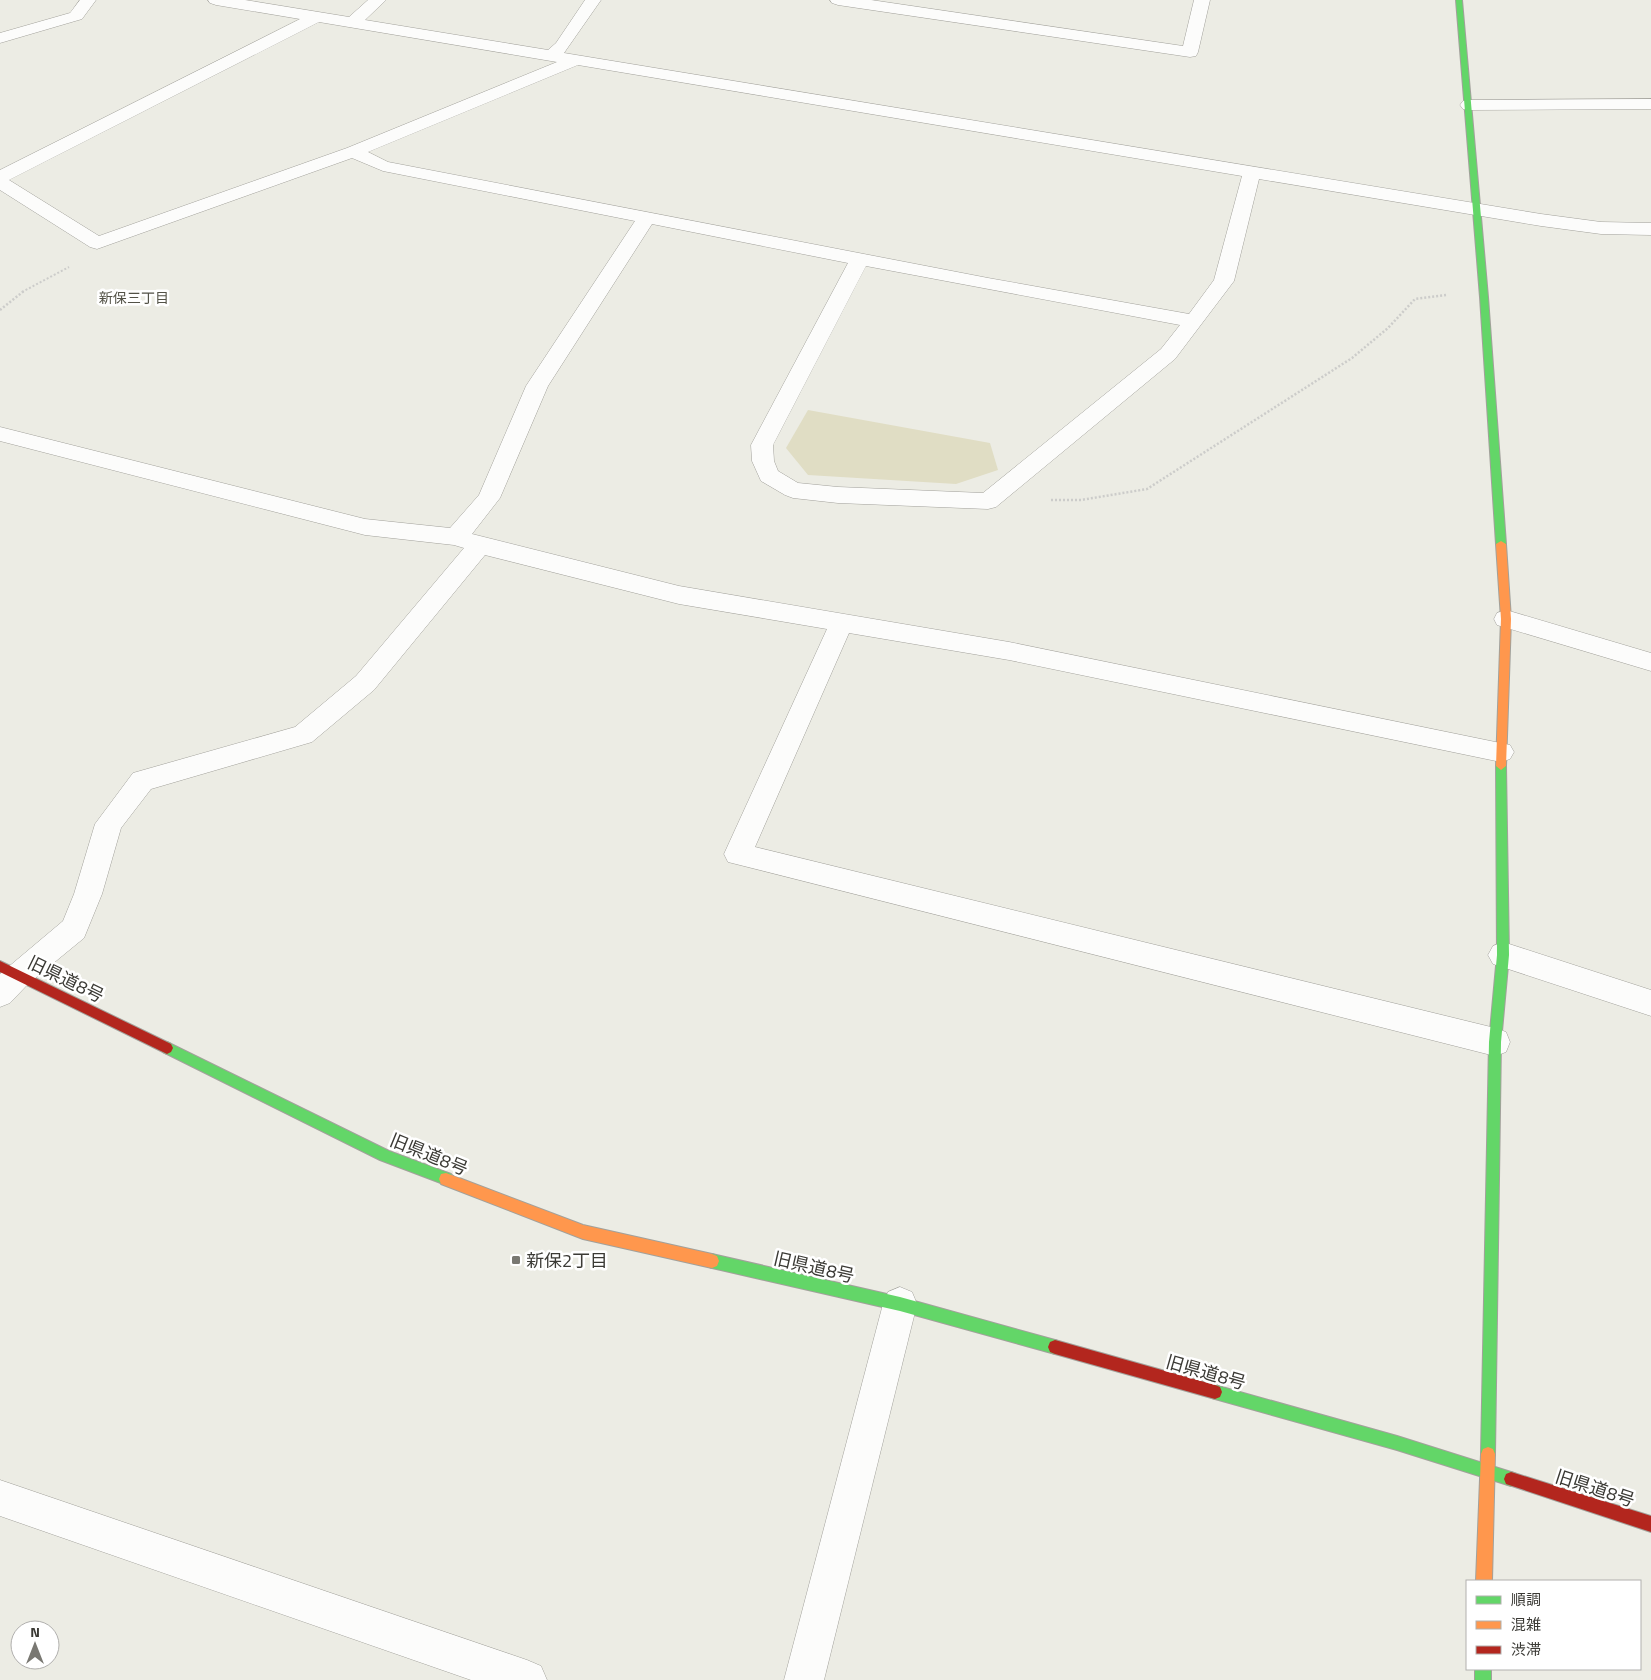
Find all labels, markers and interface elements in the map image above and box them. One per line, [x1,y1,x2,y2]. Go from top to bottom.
district label: 新保三丁目 [99,287,169,308]
street label: 旧県道8号 [23,949,109,1009]
street label: 旧県道8号 [386,1126,472,1182]
street label: 旧県道8号 [771,1245,857,1289]
place label: 新保2丁目 [526,1247,608,1274]
marker: 新保2丁目 [510,1254,522,1266]
street label: 旧県道8号 [1163,1348,1249,1396]
street label: 旧県道8号 [1552,1462,1638,1514]
legend [1466,1580,1641,1670]
text: 順調 [1511,1588,1541,1611]
text: 混雑 [1511,1613,1541,1636]
north arrow [10,1620,60,1670]
text: N [30,1621,40,1642]
text: 渋滞 [1511,1638,1541,1661]

